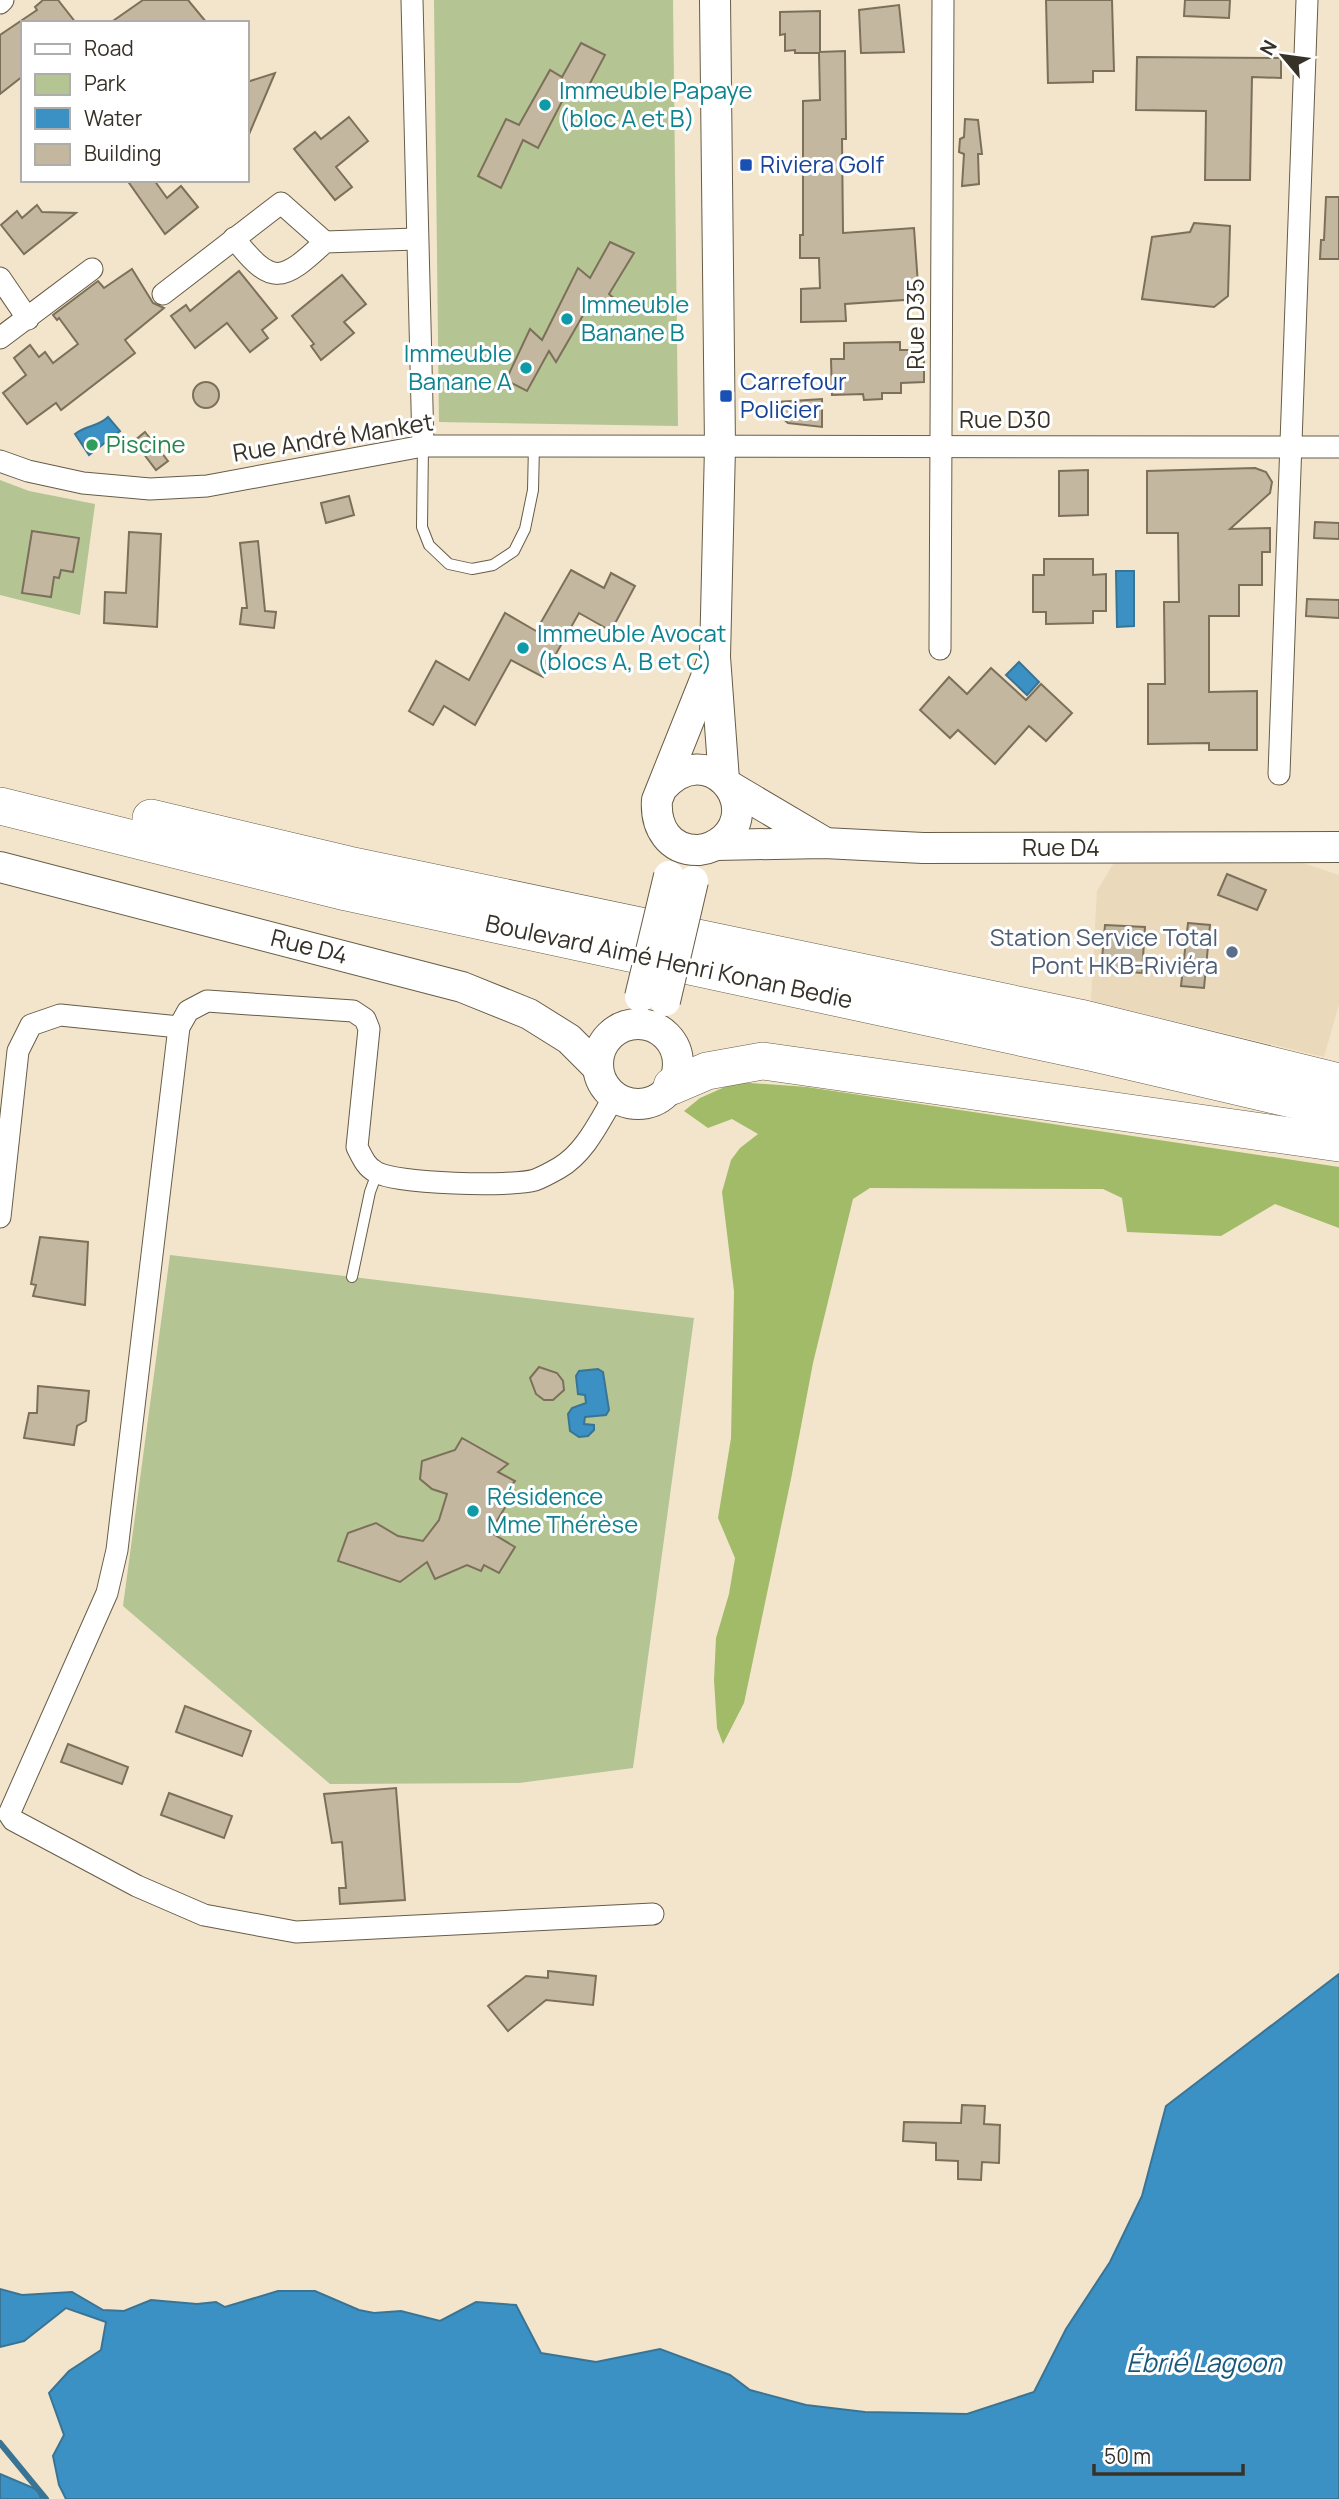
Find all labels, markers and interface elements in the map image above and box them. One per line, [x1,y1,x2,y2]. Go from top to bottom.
legend [21,21,248,182]
north arrow [1248,21,1318,91]
text: Road [84,34,134,62]
text: N [1253,35,1283,60]
text: Park [84,69,126,97]
place label: Immeuble Papaye (bloc A et B) [559,73,752,134]
marker: Immeuble Papaye (bloc A et B) [537,97,553,113]
text: Water [84,104,143,132]
text: Building [84,139,161,167]
place label: Riviera Golf [760,147,885,180]
marker: Riviera Golf [738,157,754,173]
street label: Rue D35 [898,278,931,370]
place label: Immeuble Banane B [581,287,689,348]
marker: Immeuble Banane B [559,311,575,327]
place label: Immeuble Banane A [404,336,512,397]
marker: Immeuble Banane A [518,360,534,376]
place label: Carrefour Policier [740,364,847,425]
marker: Carrefour Policier [718,388,734,404]
street label: Rue D30 [959,402,1051,435]
street label: Rue André Manket [230,404,435,469]
place label: Piscine [106,427,185,460]
marker: Piscine [84,437,100,453]
place label: Immeuble Avocat (blocs A, B et C) [537,616,726,677]
marker: Immeuble Avocat (blocs A, B et C) [515,640,531,656]
street label: Rue D4 [1022,830,1100,863]
street label: Boulevard Aimé Henri Konan Bedie [483,905,856,1016]
street label: Rue D4 [268,920,351,971]
place label: Station Service Total Pont HKB-Riviéra [990,920,1218,981]
marker: Station Service Total Pont HKB-Riviéra [1224,944,1240,960]
place label: Résidence Mme Thérèse [487,1479,638,1540]
marker: Résidence Mme Thérèse [465,1503,481,1519]
water label: Ébrié Lagoon [1126,2344,1283,2380]
scale bar [1094,2432,1243,2476]
text: 50 m [1104,2442,1151,2470]

